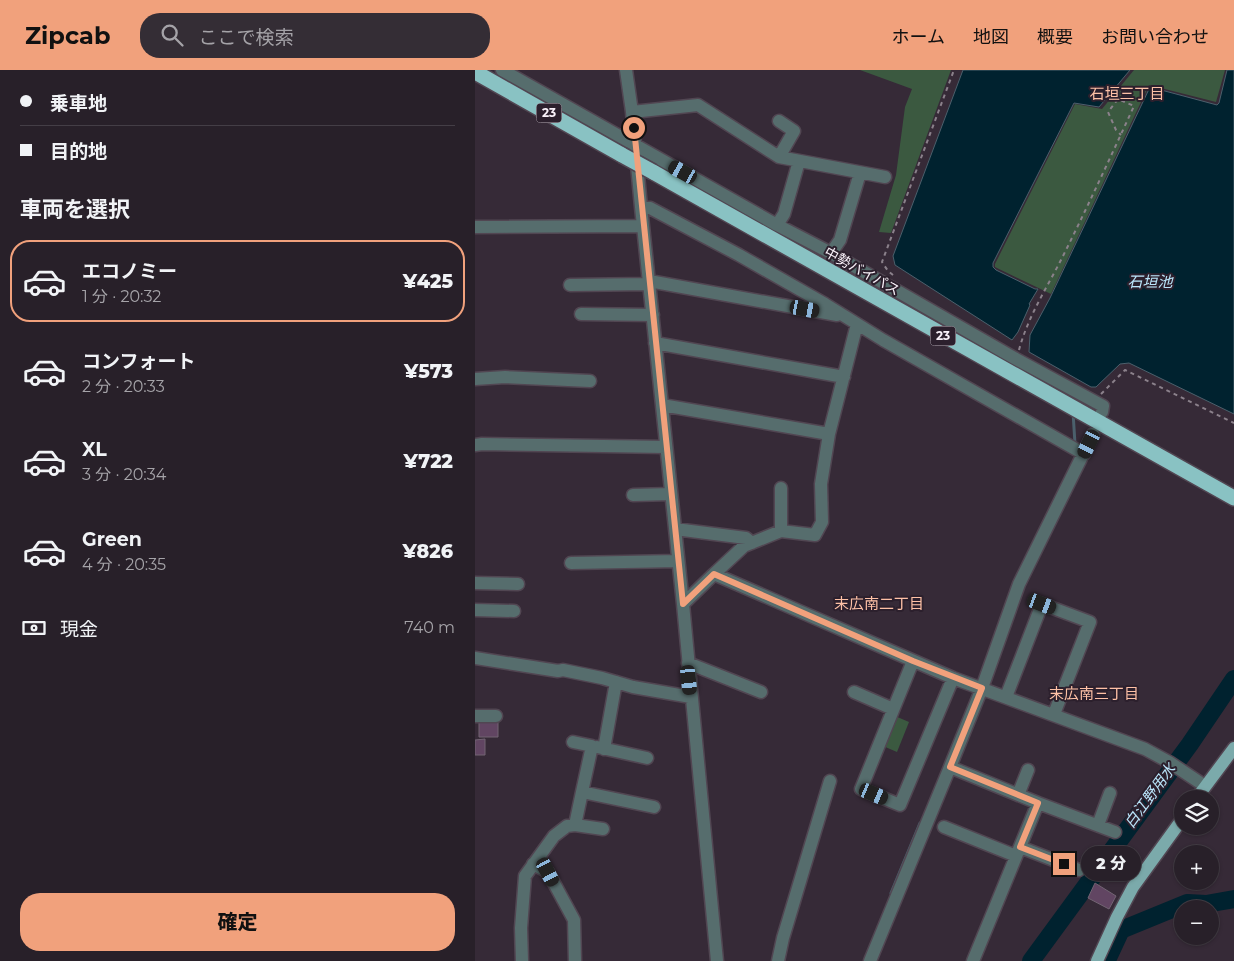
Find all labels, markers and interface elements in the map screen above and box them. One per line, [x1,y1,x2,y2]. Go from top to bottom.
search box [140,13,490,58]
text: Zipcab [25,21,110,50]
icon: search [158,21,186,49]
text: ここで検索 [198,26,293,49]
text: ホーム [892,26,945,48]
text: 地図 [973,26,1009,48]
text: 概要 [1037,26,1073,48]
text: お問い合わせ [1101,26,1209,48]
district label: 石垣三丁目 [1089,84,1165,103]
text: 乗車地 [50,92,107,115]
road number: 23 [537,104,561,122]
route start [623,117,645,139]
text: 目的地 [50,140,107,163]
car [666,158,699,186]
text: 車両を選択 [20,196,130,223]
street label: 中勢バイパス [821,243,903,299]
icon: car [22,259,67,304]
text: エコノミー [82,260,177,283]
text: ¥425 [403,270,453,293]
water label: 石垣池 [1127,272,1174,291]
text: 1 分 · 20:32 [82,287,161,306]
car [788,299,821,319]
road number: 23 [931,326,955,346]
icon: car [22,349,67,394]
text: コンフォート [82,350,195,373]
text: ¥573 [404,360,453,383]
text: 2 分 · 20:33 [82,377,165,396]
car [1075,427,1102,461]
text: XL [82,438,107,461]
icon: car [22,439,67,484]
text: ¥722 [404,450,453,473]
text: 3 分 · 20:34 [82,465,166,484]
text: Green [82,528,142,551]
icon: car [22,529,67,574]
text: ¥826 [402,540,453,563]
text: 4 分 · 20:35 [82,555,166,574]
car [1025,592,1058,616]
district label: 末広南二丁目 [834,594,924,613]
icon: cash [20,614,48,642]
text: 現金 [60,618,98,641]
text: 740 m [404,618,455,637]
car [679,664,698,696]
district label: 末広南三丁目 [1049,684,1139,703]
water label: 白江野用水 [1120,758,1180,832]
car [857,781,890,807]
map controls [1174,790,1219,945]
button: layers [1174,790,1219,835]
button: + [1174,845,1219,890]
callout: 2 分 [1081,846,1141,882]
route end [1053,853,1075,875]
text: 2 分 [1096,854,1126,873]
car [534,855,561,889]
button: 確定 [20,893,455,951]
button: − [1174,900,1219,945]

